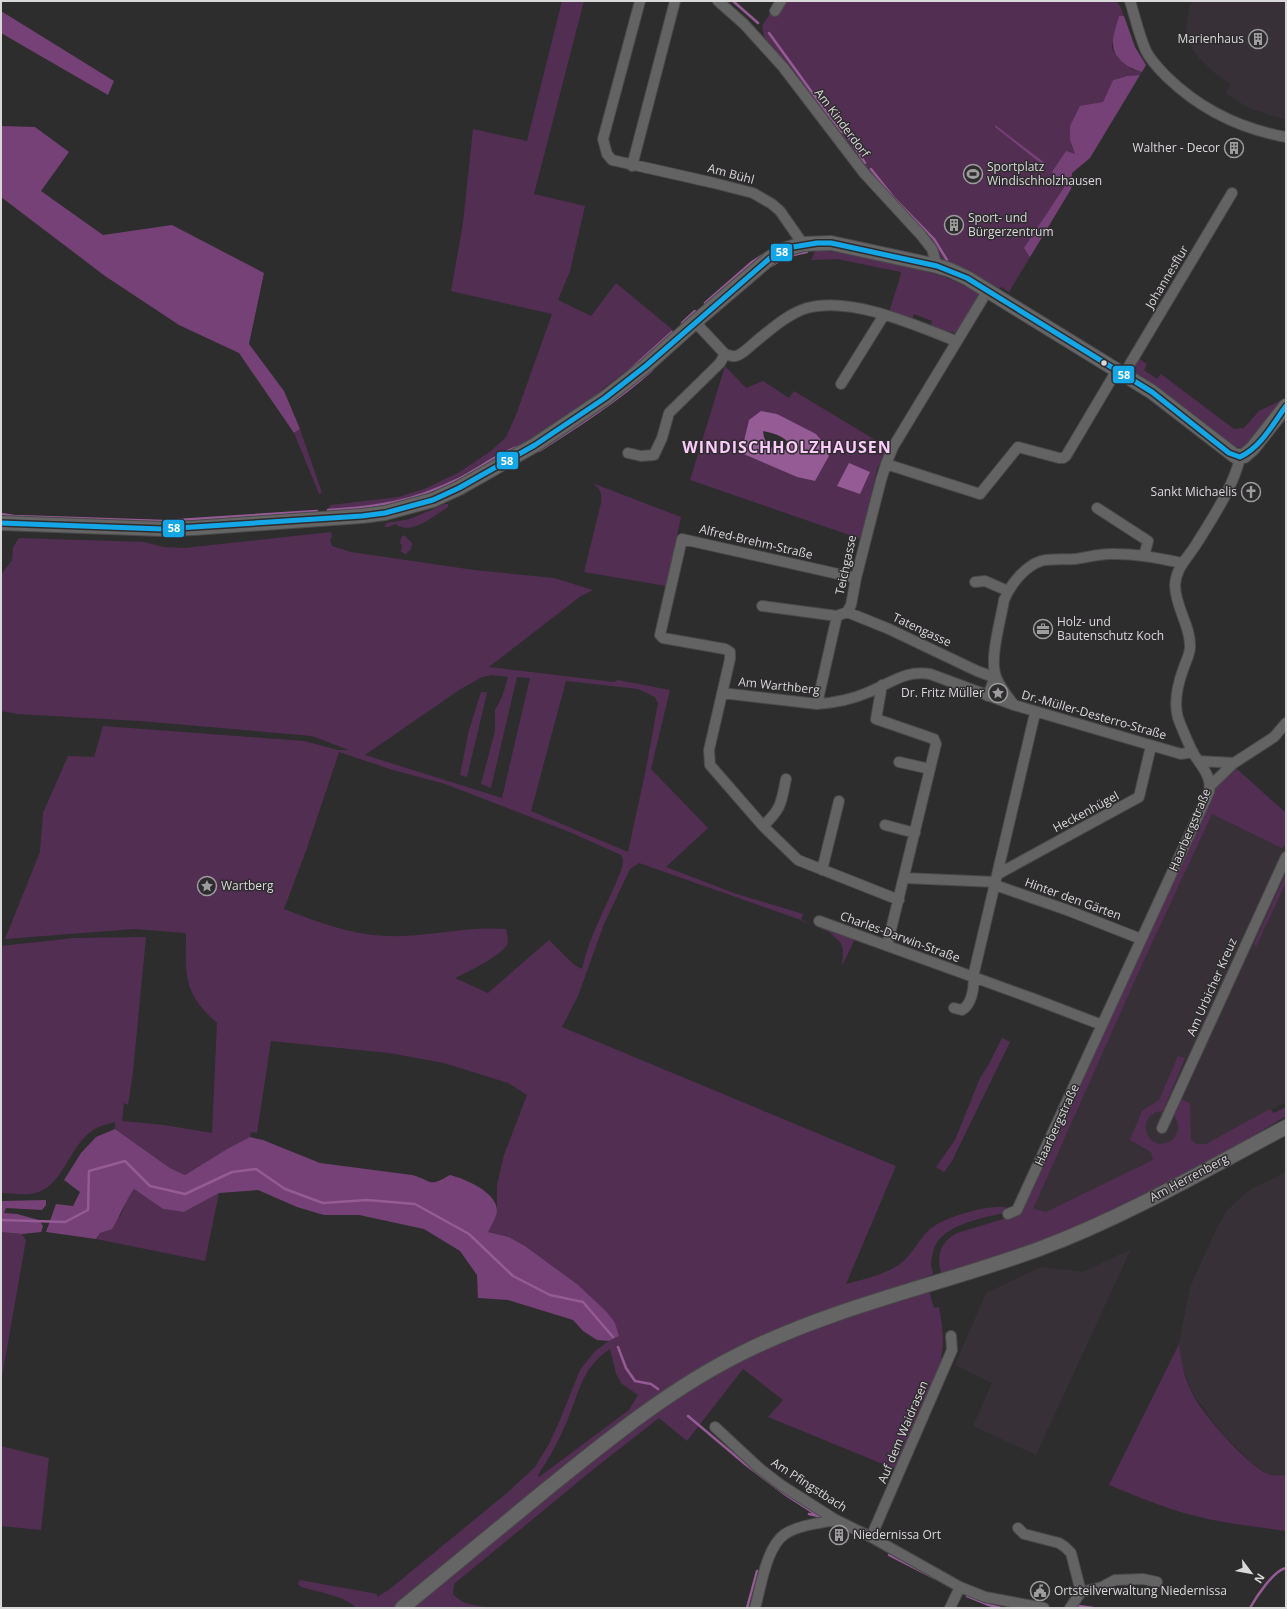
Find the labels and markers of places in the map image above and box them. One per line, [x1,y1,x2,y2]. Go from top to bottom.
building icon: Marienhaus [1247,28,1269,50]
place label: Marienhaus [1177,30,1244,47]
building icon: Walther - Decor [1223,137,1245,159]
place label: Walther - Decor [1133,139,1220,156]
place label: Sportplatz Windischholzhausen [987,158,1102,189]
sports icon: Sportplatz Windischholzhausen [962,163,984,185]
place label: Sport- und Bürgerzentrum [968,209,1054,240]
building icon: Sport- und Bürgerzentrum [943,214,965,236]
unlabelled marker [1099,358,1109,368]
church icon: Sankt Michaelis [1240,481,1262,503]
place label: Sankt Michaelis [1151,483,1237,500]
place label: Holz- und Bautenschutz Koch [1057,613,1164,644]
office icon: Holz- und Bautenschutz Koch [1032,618,1054,640]
place icon: Dr. Fritz Müller [987,682,1009,704]
place label: Dr. Fritz Müller [901,684,984,701]
place icon: Wartberg [196,875,218,897]
place label: Wartberg [221,877,274,894]
building icon: Niedernissa Ort [828,1524,850,1546]
place label: Niedernissa Ort [853,1526,941,1543]
public building icon: Ortsteilverwaltung Niedernissa [1029,1580,1051,1602]
place label: Ortsteilverwaltung Niedernissa [1054,1582,1227,1599]

